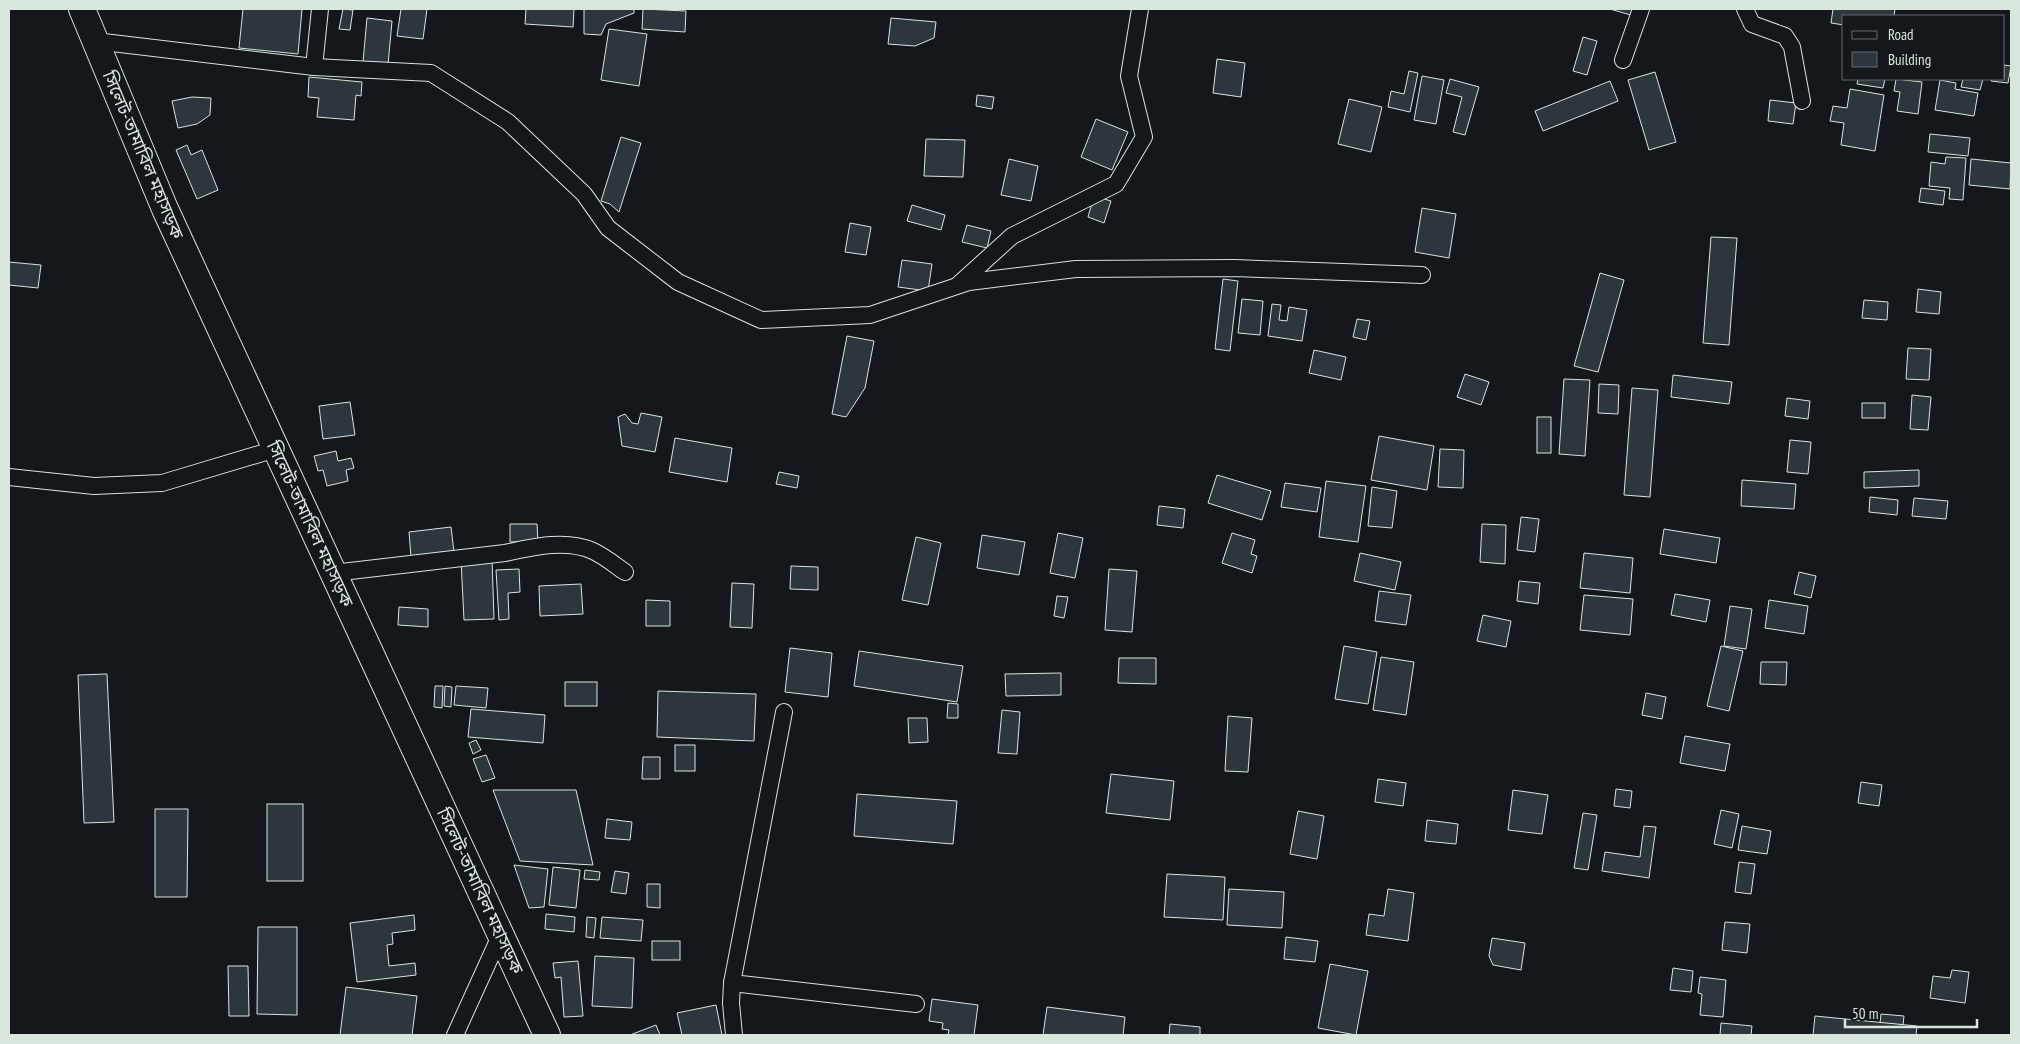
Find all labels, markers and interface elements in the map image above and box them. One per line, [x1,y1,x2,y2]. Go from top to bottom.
legend [1842,15,2005,80]
text: Road [1888,25,1914,44]
text: Building [1888,50,1931,69]
street label: সিলেট-তামাবিল মহাসড়ক [97,66,189,243]
street label: সিলেট-তামাবিল মহাসড়ক [261,436,359,611]
street label: সিলেট-তামাবিল মহাসড়ক [431,803,529,978]
scale bar [1845,996,1978,1028]
text: 50 m [1852,1004,1878,1023]

